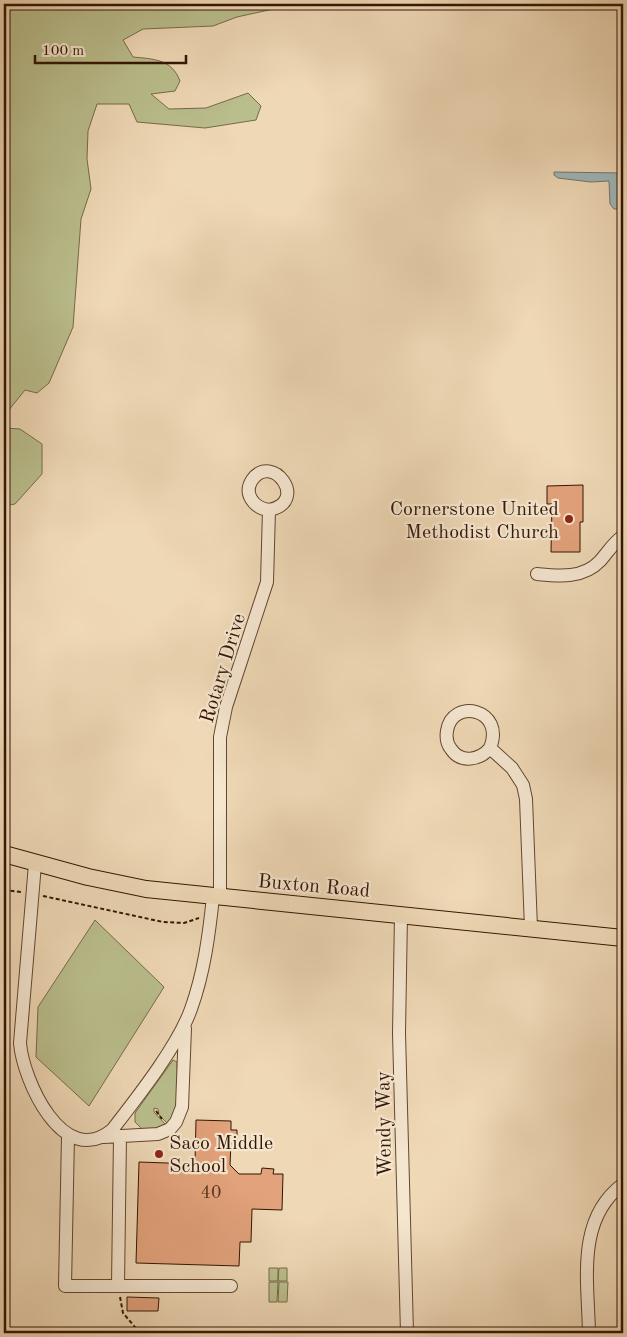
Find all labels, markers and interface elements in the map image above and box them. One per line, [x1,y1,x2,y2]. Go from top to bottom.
scale bar [35,32,186,64]
text: 100 m [42,44,84,59]
place label: Cornerstone United Methodist Church [390,500,559,543]
marker: Cornerstone United Methodist Church [563,513,575,525]
street label: Rotary Drive [198,611,250,726]
street label: Buxton Road [257,872,371,902]
street label: Wendy Way [374,1070,396,1177]
place label: Saco Middle School [169,1134,273,1177]
marker: Saco Middle School [153,1148,165,1160]
house number: 40 [201,1184,221,1202]

